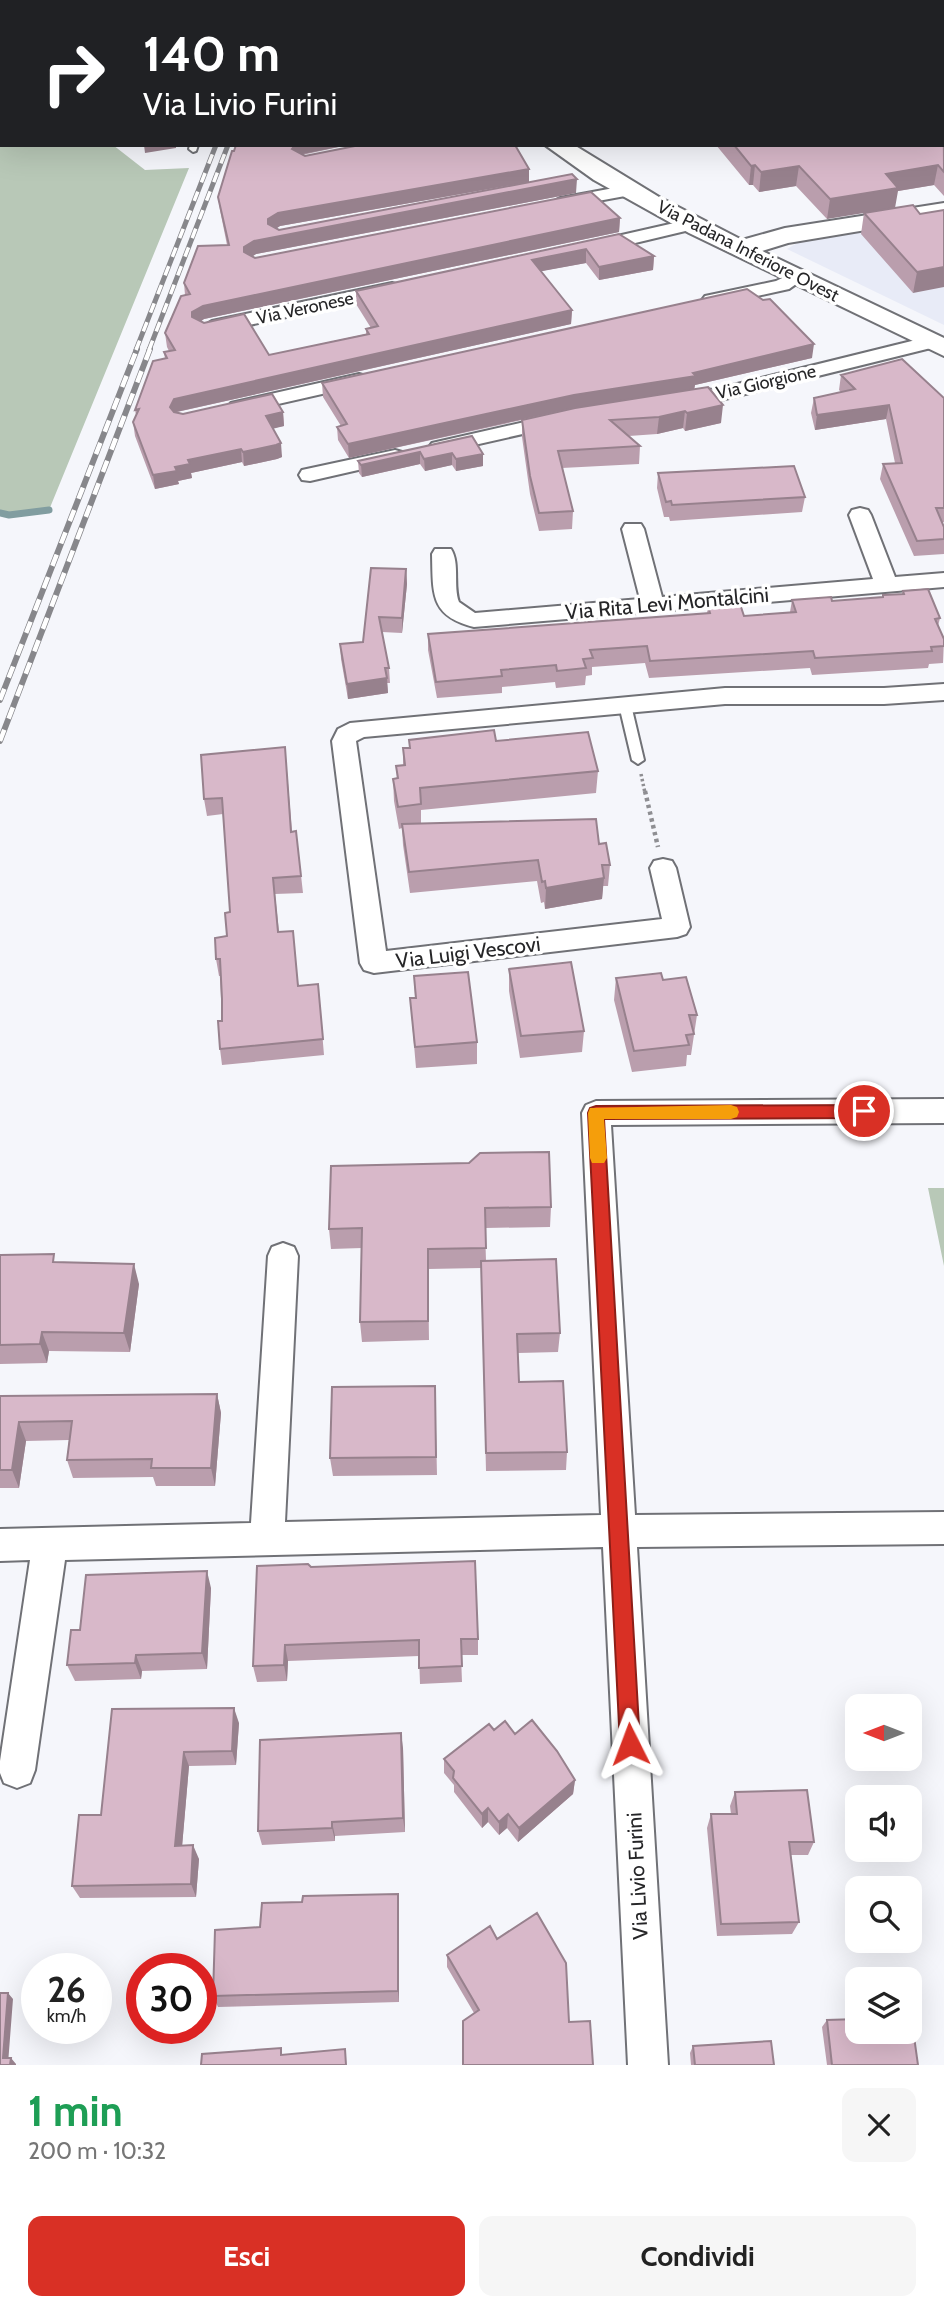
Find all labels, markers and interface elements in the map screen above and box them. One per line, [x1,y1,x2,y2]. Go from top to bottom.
text: 140 m [143,24,280,83]
icon: right [28,28,119,119]
text: Via Livio Furini [143,84,337,123]
street label: Via Padana Inferiore Ovest [653,196,843,306]
street label: Via Veronese [254,287,356,329]
street label: Via Giorgione [714,360,818,404]
street label: Via Rita Levi Montalcini [564,582,770,624]
street label: Via Luigi Vescovi [394,931,542,973]
pin [834,1081,894,1141]
icon: arrive [845,1092,883,1130]
north arrow [845,1694,922,1771]
map controls [845,1694,922,2044]
position arrow [593,1707,667,1781]
button: sound [845,1785,922,1862]
street label: Via Livio Furini [621,1812,653,1940]
button: search [845,1876,922,1953]
speed limit sign: 30 [126,1953,217,2044]
button: layers [845,1967,922,2044]
text: 26 [47,1968,86,2011]
text: km/h [47,2005,86,2027]
text: 1 min [28,2085,123,2137]
button: close [842,2088,916,2162]
text: 200 m · 10:32 [28,2137,166,2165]
button: Esci [28,2216,465,2296]
button: Condividi [479,2216,916,2296]

